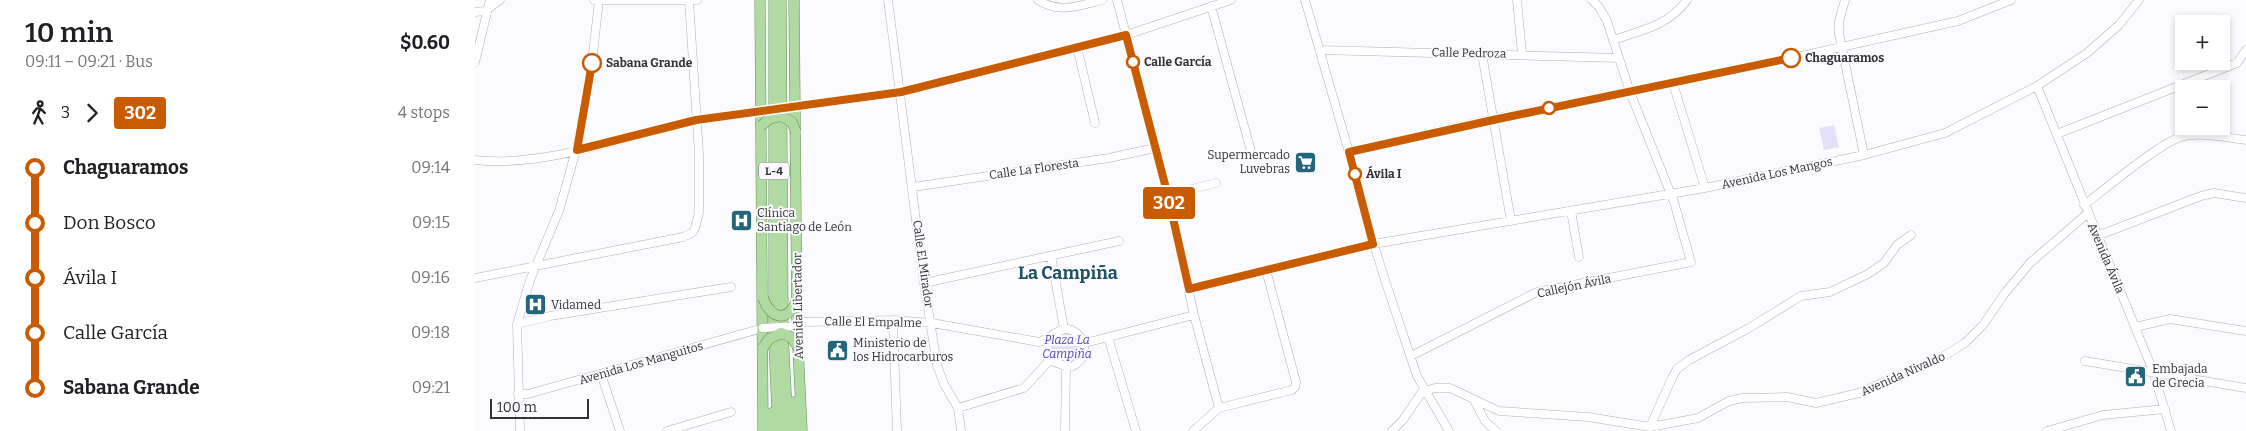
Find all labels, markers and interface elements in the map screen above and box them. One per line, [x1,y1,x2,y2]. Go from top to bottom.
map controls [2175,15,2230,135]
button: + [2175,15,2230,70]
text: 10 min [25,16,113,49]
text: $0.60 [400,31,450,54]
street label: Calle Pedroza [1431,45,1507,61]
marker: Chaguaramos [1781,48,1801,68]
place label: Chaguaramos [1805,51,1884,65]
text: 09:11 – 09:21 · Bus [25,52,153,71]
marker: Sabana Grande [582,53,602,73]
marker: Calle García [1126,55,1140,69]
place label: Calle García [1144,55,1212,69]
place label: Sabana Grande [606,56,693,70]
button: − [2175,80,2230,135]
icon: walk [25,99,53,127]
icon: forward [78,99,106,127]
unlabelled marker [1542,101,1556,115]
text: 302 [124,102,156,124]
text: 3 [61,103,70,122]
text: 4 stops [398,103,450,122]
place label: Supermercado Luvebras [1207,148,1290,176]
supermarket icon: Supermercado Luvebras [1294,150,1318,174]
street label: Avenida Los Mangos [1720,154,1834,192]
text: Chaguaramos [63,156,188,179]
street label: Calle La Floresta [988,156,1080,182]
text: 09:14 [411,158,450,177]
road number: L-4 [759,162,789,180]
place label: Ávila I [1366,165,1401,181]
marker: Ávila I [1348,167,1362,181]
line badge: 302 [1140,187,1198,219]
text: 302 [1153,192,1185,214]
place label: Clínica Santiago de León [757,206,852,234]
hospital icon: Clínica Santiago de León [729,208,753,232]
text: Don Bosco [63,211,156,234]
text: 09:15 [412,213,450,232]
street label: Calle El Mirador [910,219,936,309]
street label: Avenida Ávila [2085,220,2128,296]
street label: Avenida Libertador [790,252,806,359]
district label: La Campiña [1018,262,1118,284]
text: Ávila I [63,266,117,289]
text: 09:16 [411,268,450,287]
street label: Callejón Ávila [1536,270,1613,301]
hospital icon: Vidamed [523,293,547,317]
place label: Vidamed [551,298,601,312]
street label: Calle El Empalme [824,314,922,330]
text: Calle García [63,321,168,344]
text: 09:18 [411,323,450,342]
park label: Plaza La Campiña [1042,333,1092,361]
place label: Ministerio de los Hidrocarburos [853,336,954,364]
public building icon: Ministerio de los Hidrocarburos [825,338,849,362]
street label: Avenida Los Manguitos [577,339,705,387]
street label: Avenida Nivaldo [1859,349,1947,399]
place label: Embajada de Grecia [2152,362,2208,390]
public building icon: Embajada de Grecia [2124,364,2148,388]
text: Sabana Grande [63,376,200,399]
text: 09:21 [412,378,450,397]
scale bar [490,396,589,419]
text: 100 m [497,399,537,416]

